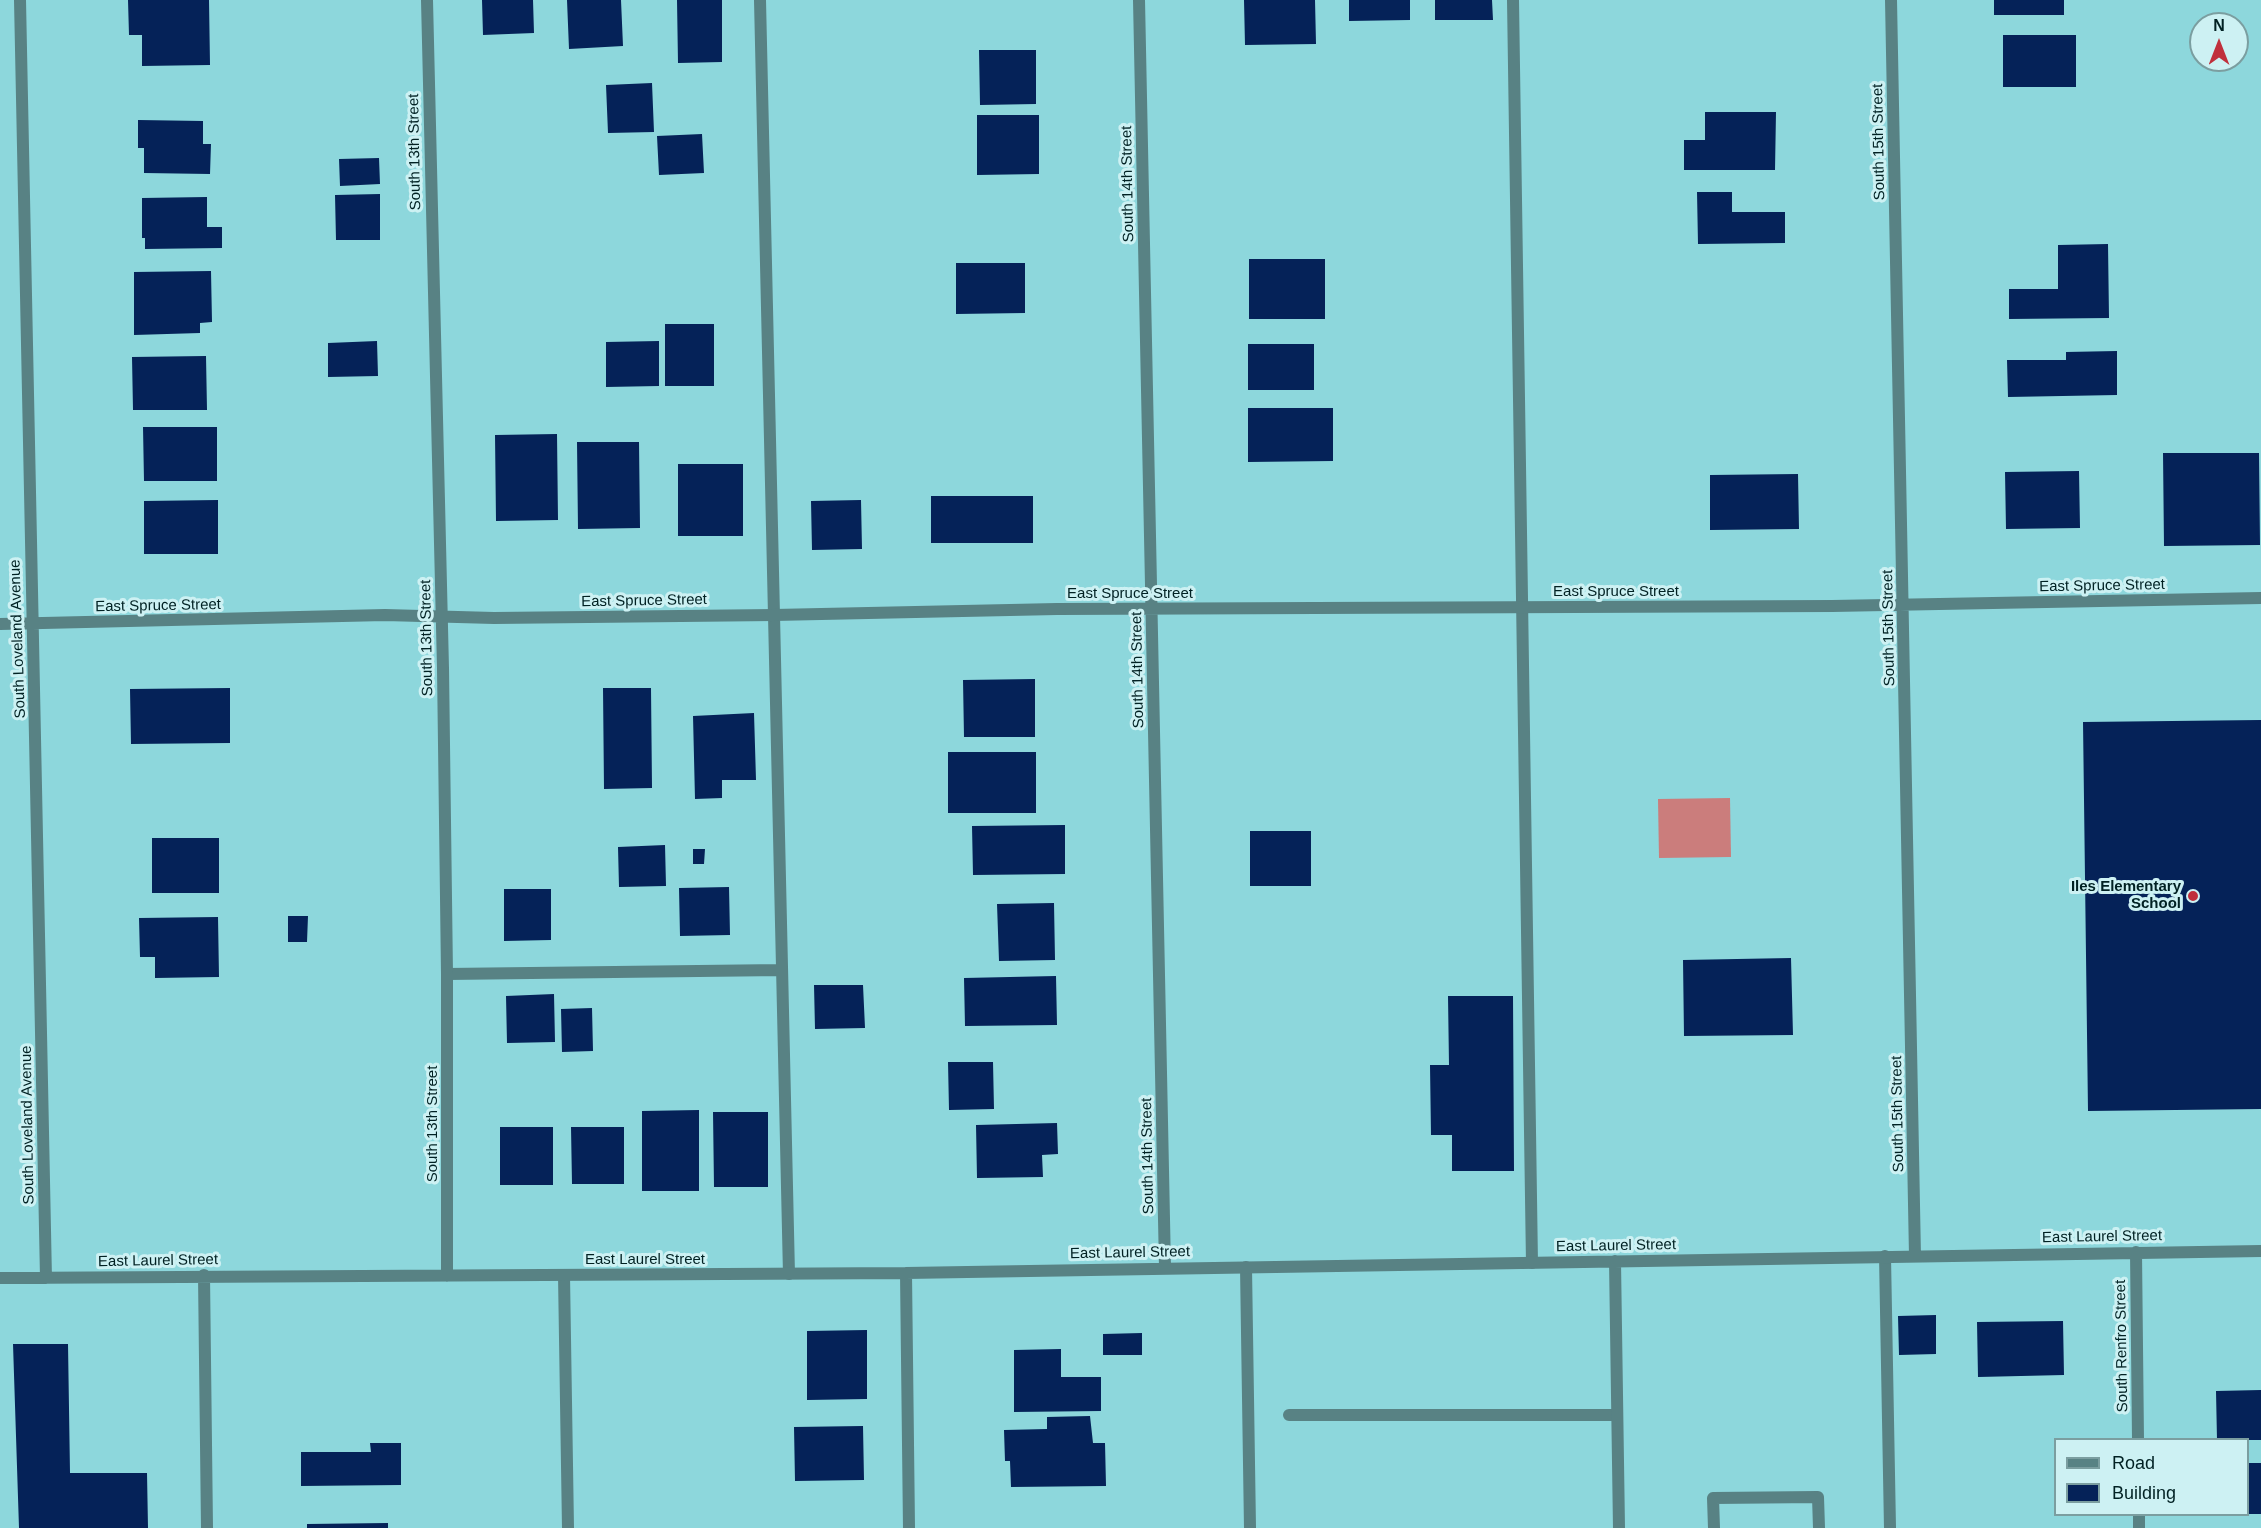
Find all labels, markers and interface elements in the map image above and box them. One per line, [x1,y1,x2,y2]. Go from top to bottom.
north arrow [2189,12,2249,72]
text: N [2213,17,2225,34]
street label: South 15th Street [1869,83,1889,201]
street label: South 13th Street [405,93,425,211]
street label: South 14th Street [1118,125,1138,243]
street label: South Loveland Avenue [6,559,30,719]
street label: South 15th Street [1879,569,1899,687]
street label: East Spruce Street [2039,576,2165,596]
street label: South 13th Street [417,579,437,697]
street label: East Spruce Street [1553,583,1679,601]
street label: East Spruce Street [1067,585,1193,603]
street label: East Spruce Street [581,591,707,611]
street label: East Spruce Street [95,596,221,616]
street label: South 14th Street [1128,611,1148,729]
place label: Iles Elementary School [2071,878,2181,913]
marker: Iles Elementary School [2186,889,2200,903]
street label: South Loveland Avenue [18,1045,38,1205]
street label: South 15th Street [1888,1055,1908,1173]
street label: South 13th Street [424,1066,442,1182]
street label: South 14th Street [1138,1097,1158,1215]
street label: East Laurel Street [2042,1227,2162,1247]
street label: East Laurel Street [1556,1236,1676,1256]
street label: East Laurel Street [1070,1243,1190,1263]
street label: East Laurel Street [98,1251,218,1271]
street label: East Laurel Street [585,1251,705,1269]
street label: South Renfro Street [2112,1280,2132,1412]
legend [2054,1438,2249,1516]
text: Road [2112,1453,2155,1473]
text: Building [2112,1483,2176,1503]

